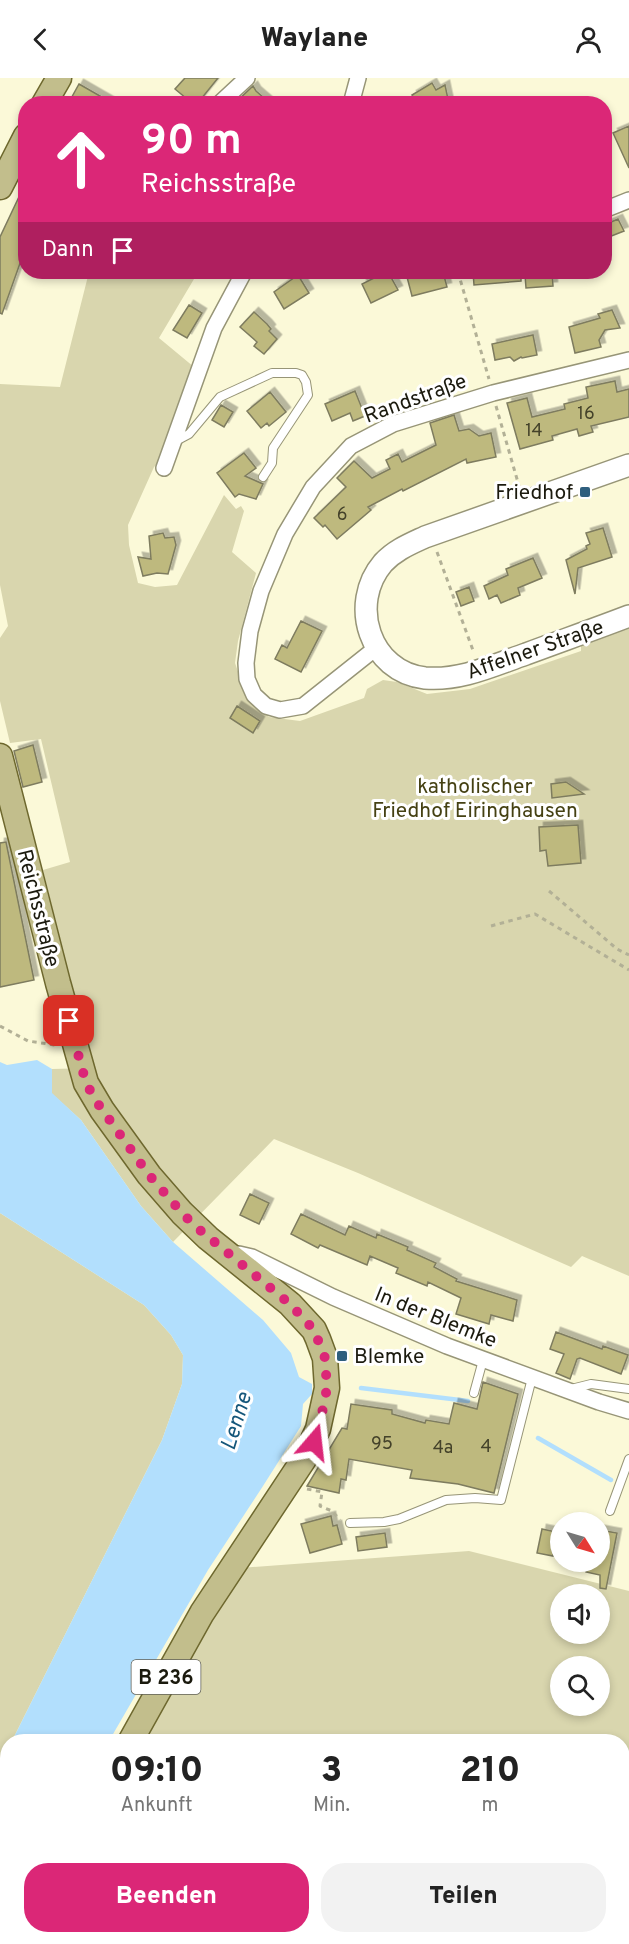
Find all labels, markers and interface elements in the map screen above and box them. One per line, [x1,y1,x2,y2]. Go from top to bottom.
text: Waylane [261,22,368,56]
icon: back [24,23,57,56]
icon: person [572,23,605,56]
text: 90 m [141,116,242,169]
icon: ahead [42,120,120,198]
text: Reichsstraße [141,168,296,202]
icon: arrive [106,234,139,267]
text: Dann [42,237,94,264]
street label: Randstraße [360,368,471,430]
house number: 16 [577,403,595,426]
house number: 14 [525,420,543,443]
place label: Friedhof [495,480,573,507]
marker: Friedhof [578,485,592,499]
house number: 6 [337,504,347,527]
street label: Affelner Straße [463,614,608,686]
park label: katholischer Friedhof Eiringhausen [372,774,578,825]
street label: Reichsstraße [10,847,65,970]
pin [43,995,94,1046]
icon: arrive [52,1004,85,1037]
street label: In der Blemke [370,1282,501,1355]
place label: Blemke [354,1344,424,1371]
marker: Blemke [335,1349,349,1363]
water label: Lenne [216,1389,259,1454]
position arrow [282,1410,346,1474]
house number: 95 [371,1433,393,1456]
house number: 4 [480,1436,492,1459]
house number: 4a [433,1437,453,1460]
north arrow [550,1512,610,1572]
map controls [550,1512,610,1716]
button: sound [550,1584,610,1644]
button: search [550,1656,610,1716]
road number: B 236 [132,1660,201,1694]
text: 09:10 [110,1749,203,1795]
text: 3 [321,1749,342,1795]
text: 210 [460,1749,520,1795]
text: Ankunft [120,1793,193,1819]
text: Min. [313,1793,350,1819]
text: m [482,1793,499,1819]
button: Beenden [24,1863,309,1932]
button: Teilen [321,1863,606,1932]

